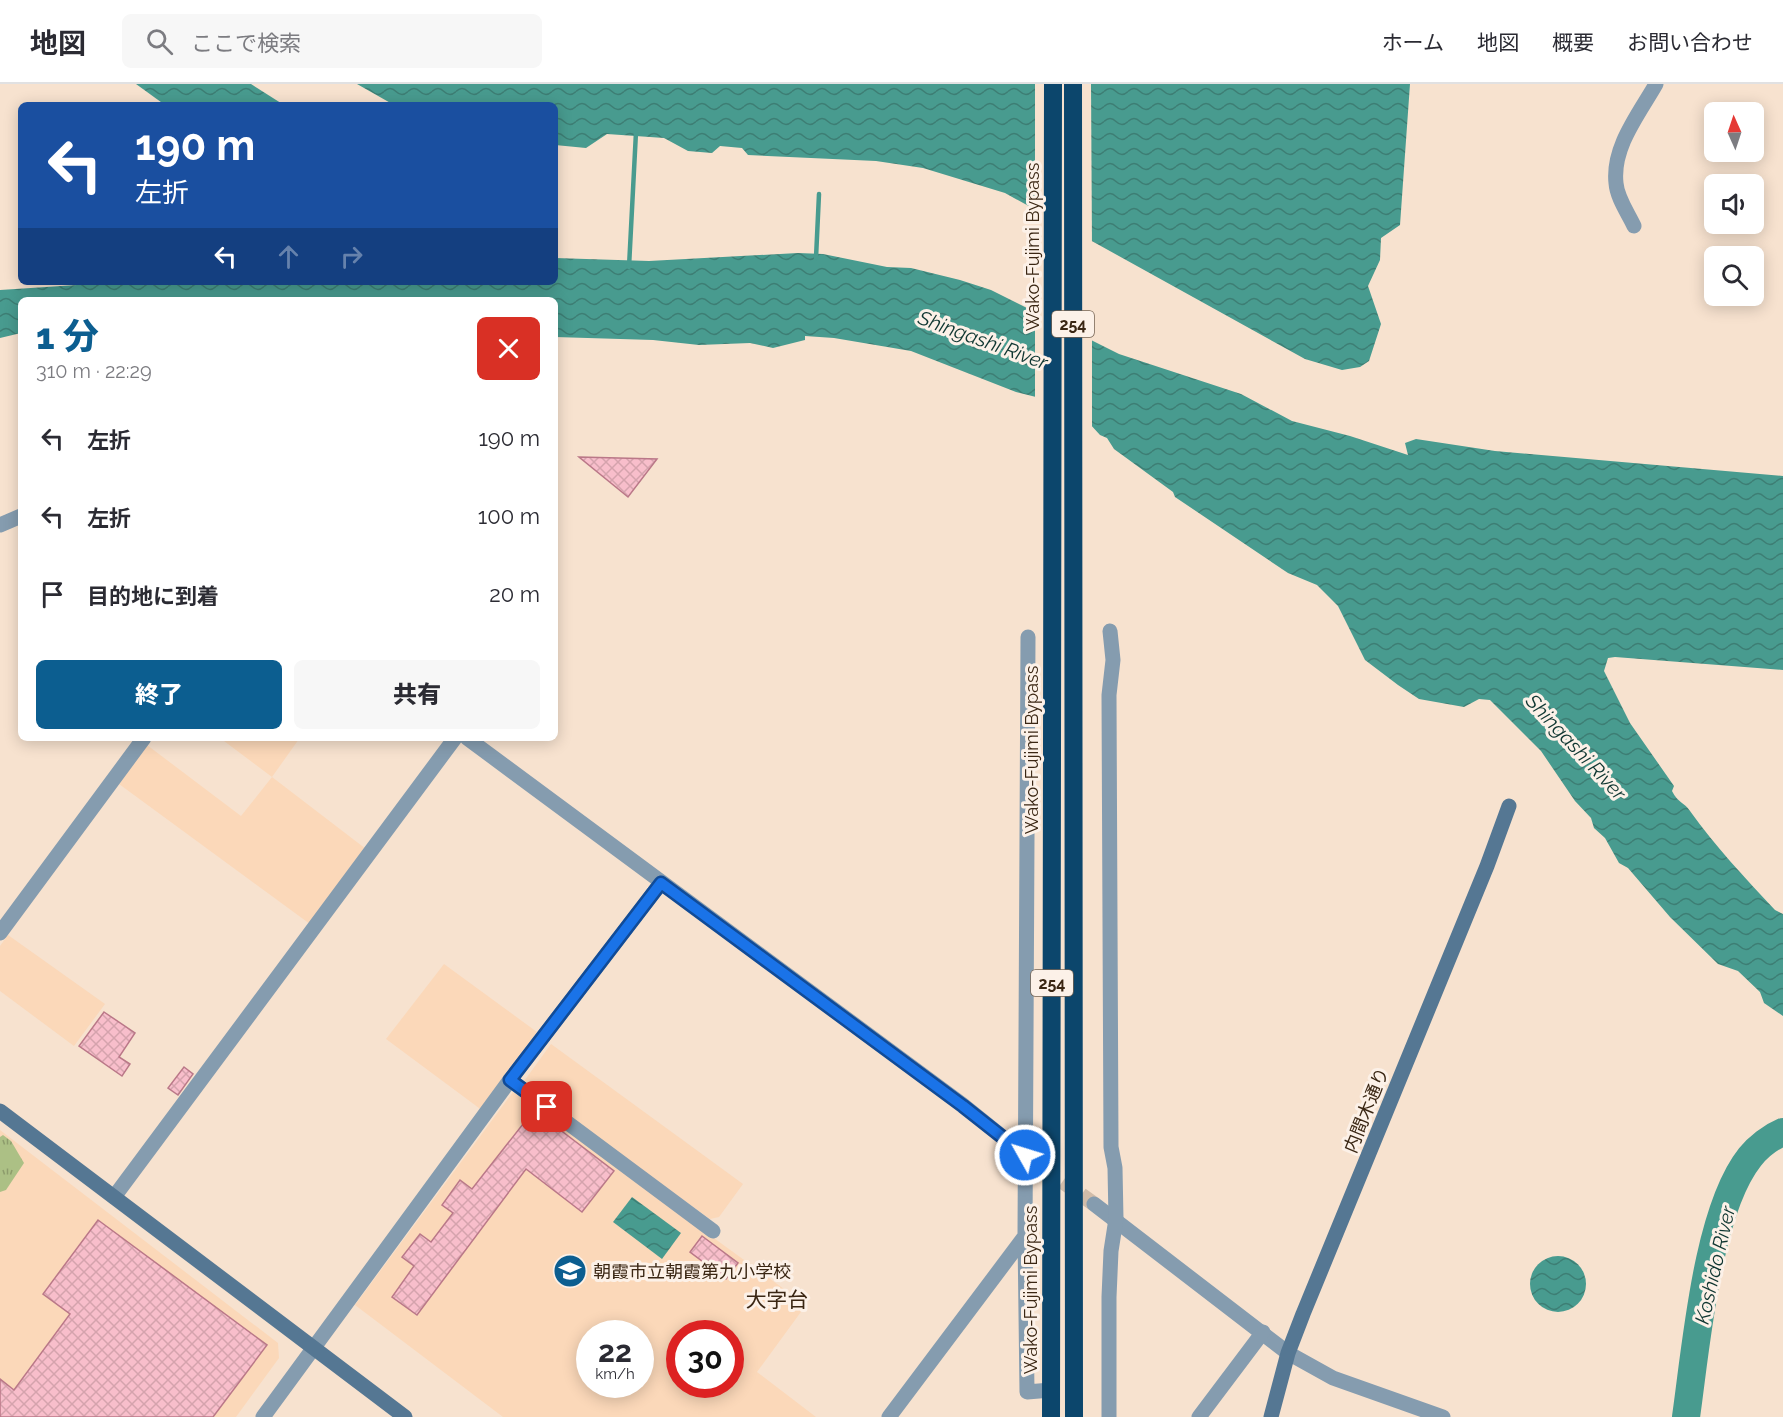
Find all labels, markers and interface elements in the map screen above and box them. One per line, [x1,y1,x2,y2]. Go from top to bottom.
search box [122,14,542,68]
icon: search [143,25,176,58]
text: 地図 [30,27,86,60]
text: ここで検索 [191,30,301,56]
text: ホーム [1382,30,1444,55]
text: 地図 [1477,30,1519,55]
text: 概要 [1552,30,1594,55]
text: お問い合わせ [1627,30,1753,55]
north arrow [1704,102,1764,162]
map controls [1704,102,1764,306]
text: 190 m [135,121,255,170]
icon: left [36,126,114,204]
street label: Wako-Fujimi Bypass [1022,162,1043,331]
button: sound [1704,174,1764,234]
text: 左折 [135,177,189,208]
icon: left [209,240,242,273]
icon: ahead [272,240,305,273]
icon: right [335,240,368,273]
button: search [1704,246,1764,306]
water label: Shingashi River [914,305,1052,375]
road number: 254 [1052,311,1094,337]
text: 1 分 [36,315,99,357]
button: close [477,317,540,380]
text: 310 m · 22:29 [36,359,152,383]
icon: left [36,422,69,455]
text: 190 m [478,425,540,451]
text: 左折 [87,427,131,453]
icon: left [36,500,69,533]
text: 100 m [478,503,540,529]
text: 左折 [87,505,131,531]
icon: arrive [36,578,69,611]
text: 20 m [489,581,540,607]
text: 目的地に到着 [87,583,219,609]
button: 終了 [36,660,282,729]
button: 共有 [294,660,540,729]
street label: Wako-Fujimi Bypass [1021,665,1042,834]
water label: Shingashi River [1520,688,1632,806]
road number: 254 [1031,970,1073,996]
street label: 内間木通り [1339,1064,1393,1156]
pin [521,1081,572,1132]
icon: arrive [530,1090,563,1123]
position arrow [993,1123,1057,1187]
water label: Koshido River [1690,1203,1740,1326]
street label: Wako-Fujimi Bypass [1020,1205,1041,1374]
school or university icon: 朝霞市立朝霞第九小学校 [552,1253,588,1289]
place label: 朝霞市立朝霞第九小学校 [593,1261,791,1282]
district label: 大字台 [746,1287,809,1312]
speed limit sign: 30 [666,1320,744,1398]
text: 22 [598,1334,632,1369]
text: km/h [595,1365,635,1383]

